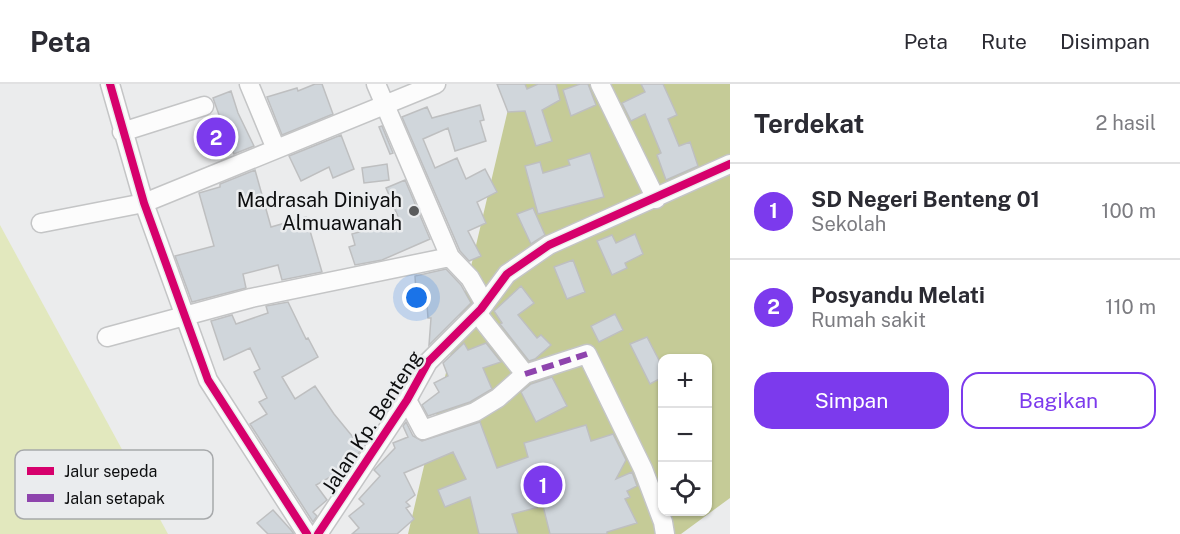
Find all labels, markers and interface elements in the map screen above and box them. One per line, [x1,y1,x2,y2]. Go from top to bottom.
text: Peta [30,25,91,58]
text: Peta [904,29,948,54]
text: Rute [981,29,1027,54]
text: Disimpan [1060,29,1150,54]
text: Terdekat [754,108,864,139]
text: 2 hasil [1096,111,1156,135]
pin: 2 [196,115,236,160]
text: SD Negeri Benteng 01 [811,186,1040,212]
place label: Madrasah Diniyah Almuawanah [237,188,402,235]
text: 1 [769,199,778,223]
text: 100 m [1101,199,1156,223]
marker: Madrasah Diniyah Almuawanah [407,204,421,218]
text: Sekolah [811,212,886,236]
text: Posyandu Melati [811,282,985,308]
your location [402,283,431,312]
text: 2 [767,295,780,319]
text: 110 m [1105,295,1156,319]
text: Rumah sakit [811,308,926,332]
street label: Jalan Kp. Benteng [317,346,427,498]
map controls [658,354,712,516]
button: + [658,354,712,408]
button: Simpan [754,372,949,429]
button: Bagikan [961,372,1156,429]
button: − [658,408,712,462]
legend [15,450,213,519]
text: Jalur sepeda [64,462,157,481]
pin: 1 [524,462,562,508]
button: locate [658,462,712,516]
text: Jalan setapak [64,489,165,508]

